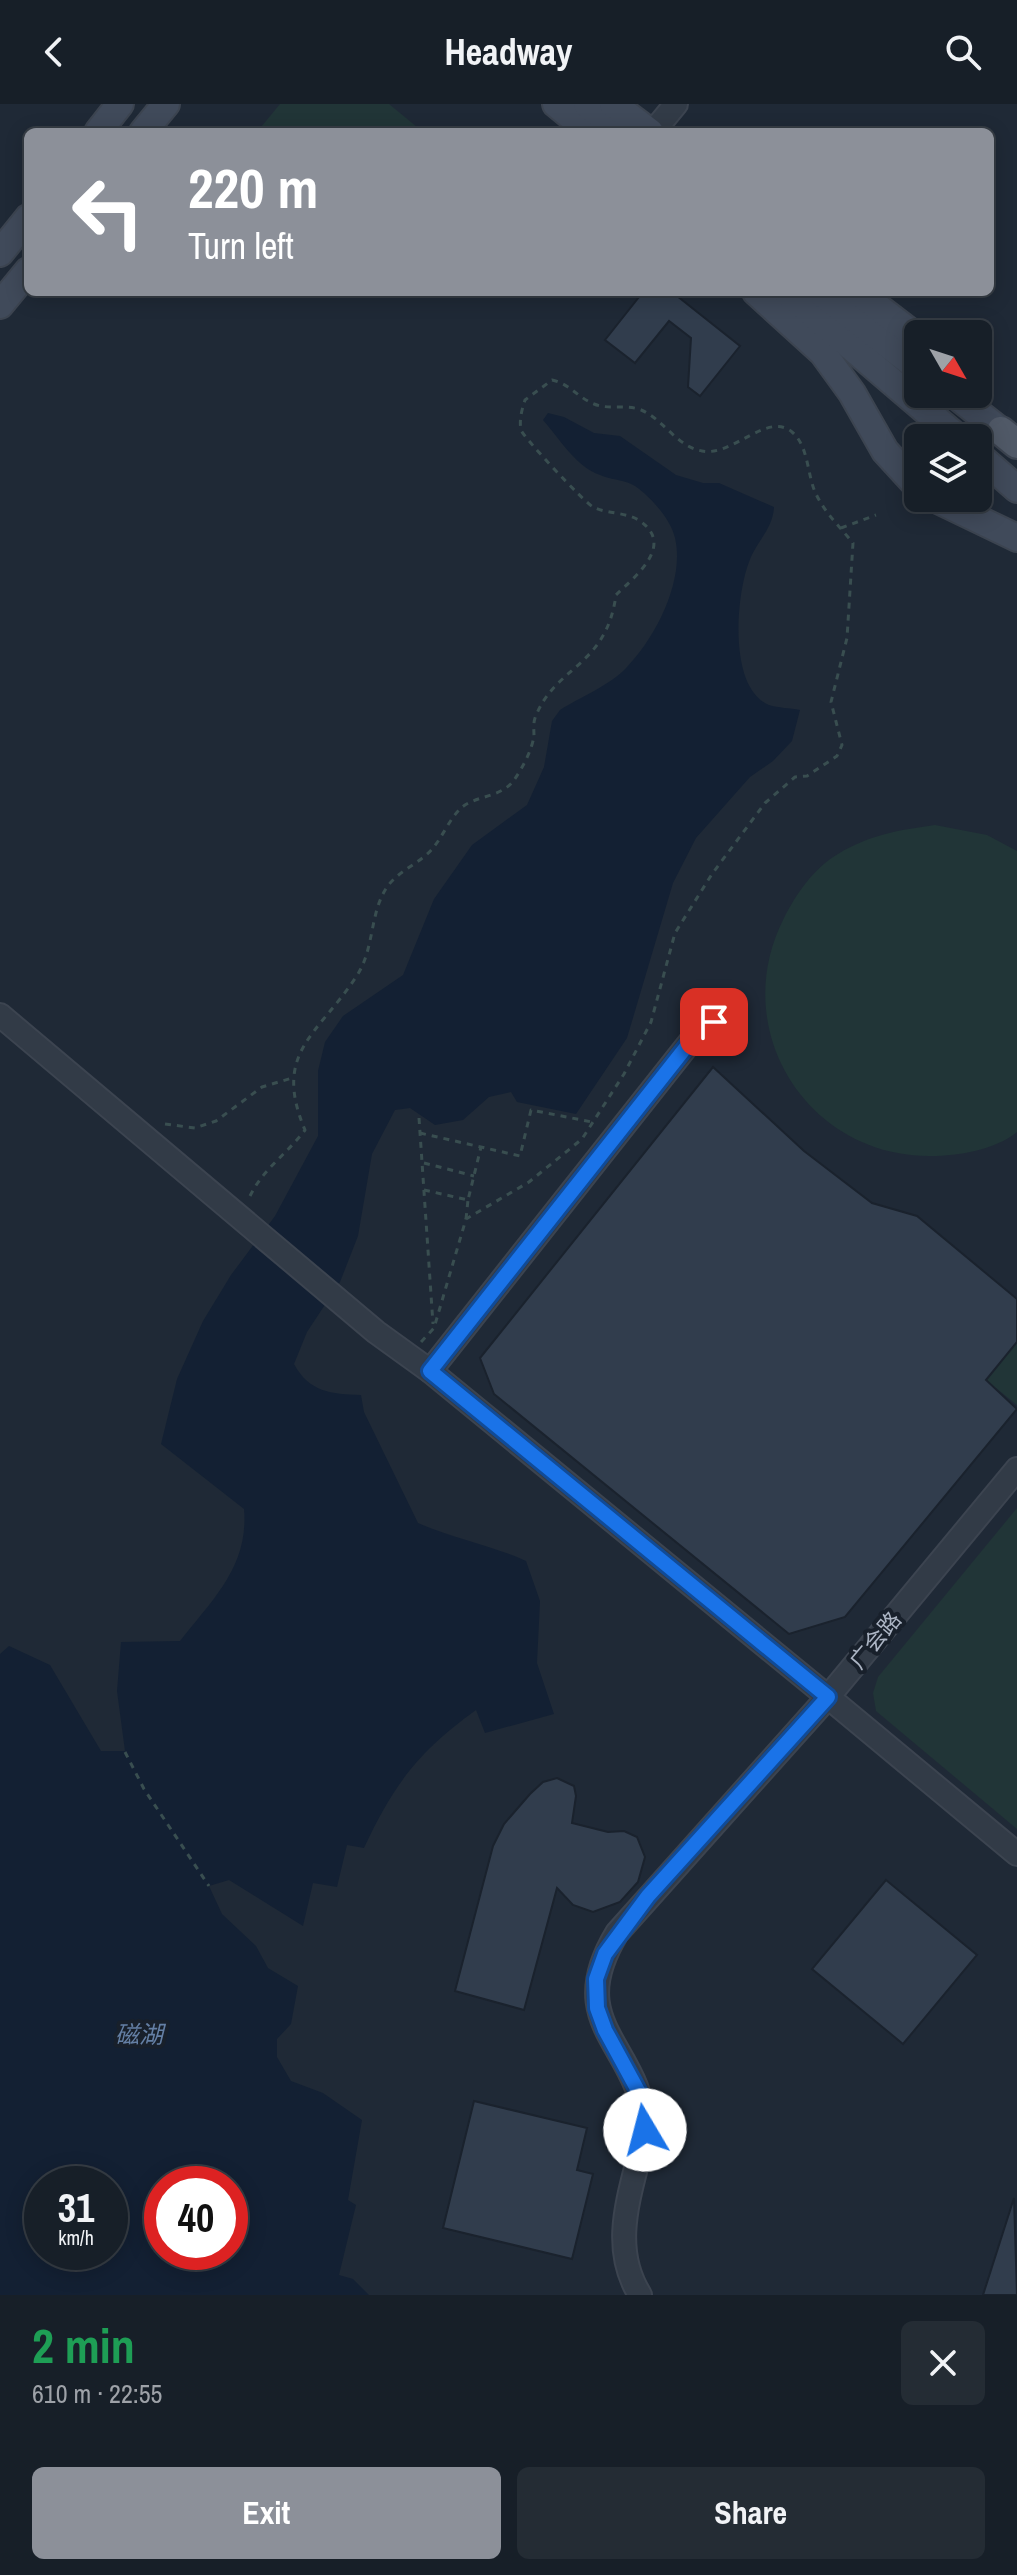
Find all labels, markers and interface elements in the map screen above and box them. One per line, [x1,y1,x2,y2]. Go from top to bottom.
text: Headway [445,28,572,76]
icon: back [32,30,76,74]
icon: search [941,30,985,74]
text: 220 m [188,150,318,225]
icon: left [56,160,160,264]
text: Turn left [188,222,294,270]
north arrow [904,320,992,408]
map controls [904,320,992,512]
button: layers [904,424,992,512]
pin [680,988,748,1056]
icon: arrive [692,1000,736,1044]
street label: 广会路 [842,1605,908,1675]
water label: 磁湖 [115,2018,167,2050]
position arrow [603,2088,687,2172]
speed limit sign: 40 [144,2166,248,2270]
text: 31 [58,2181,94,2234]
text: km/h [58,2224,94,2251]
text: 2 min [32,2313,135,2378]
button: close [901,2321,985,2405]
text: 610 m · 22:55 [32,2376,162,2411]
button: Exit [32,2467,501,2559]
button: Share [517,2467,985,2559]

